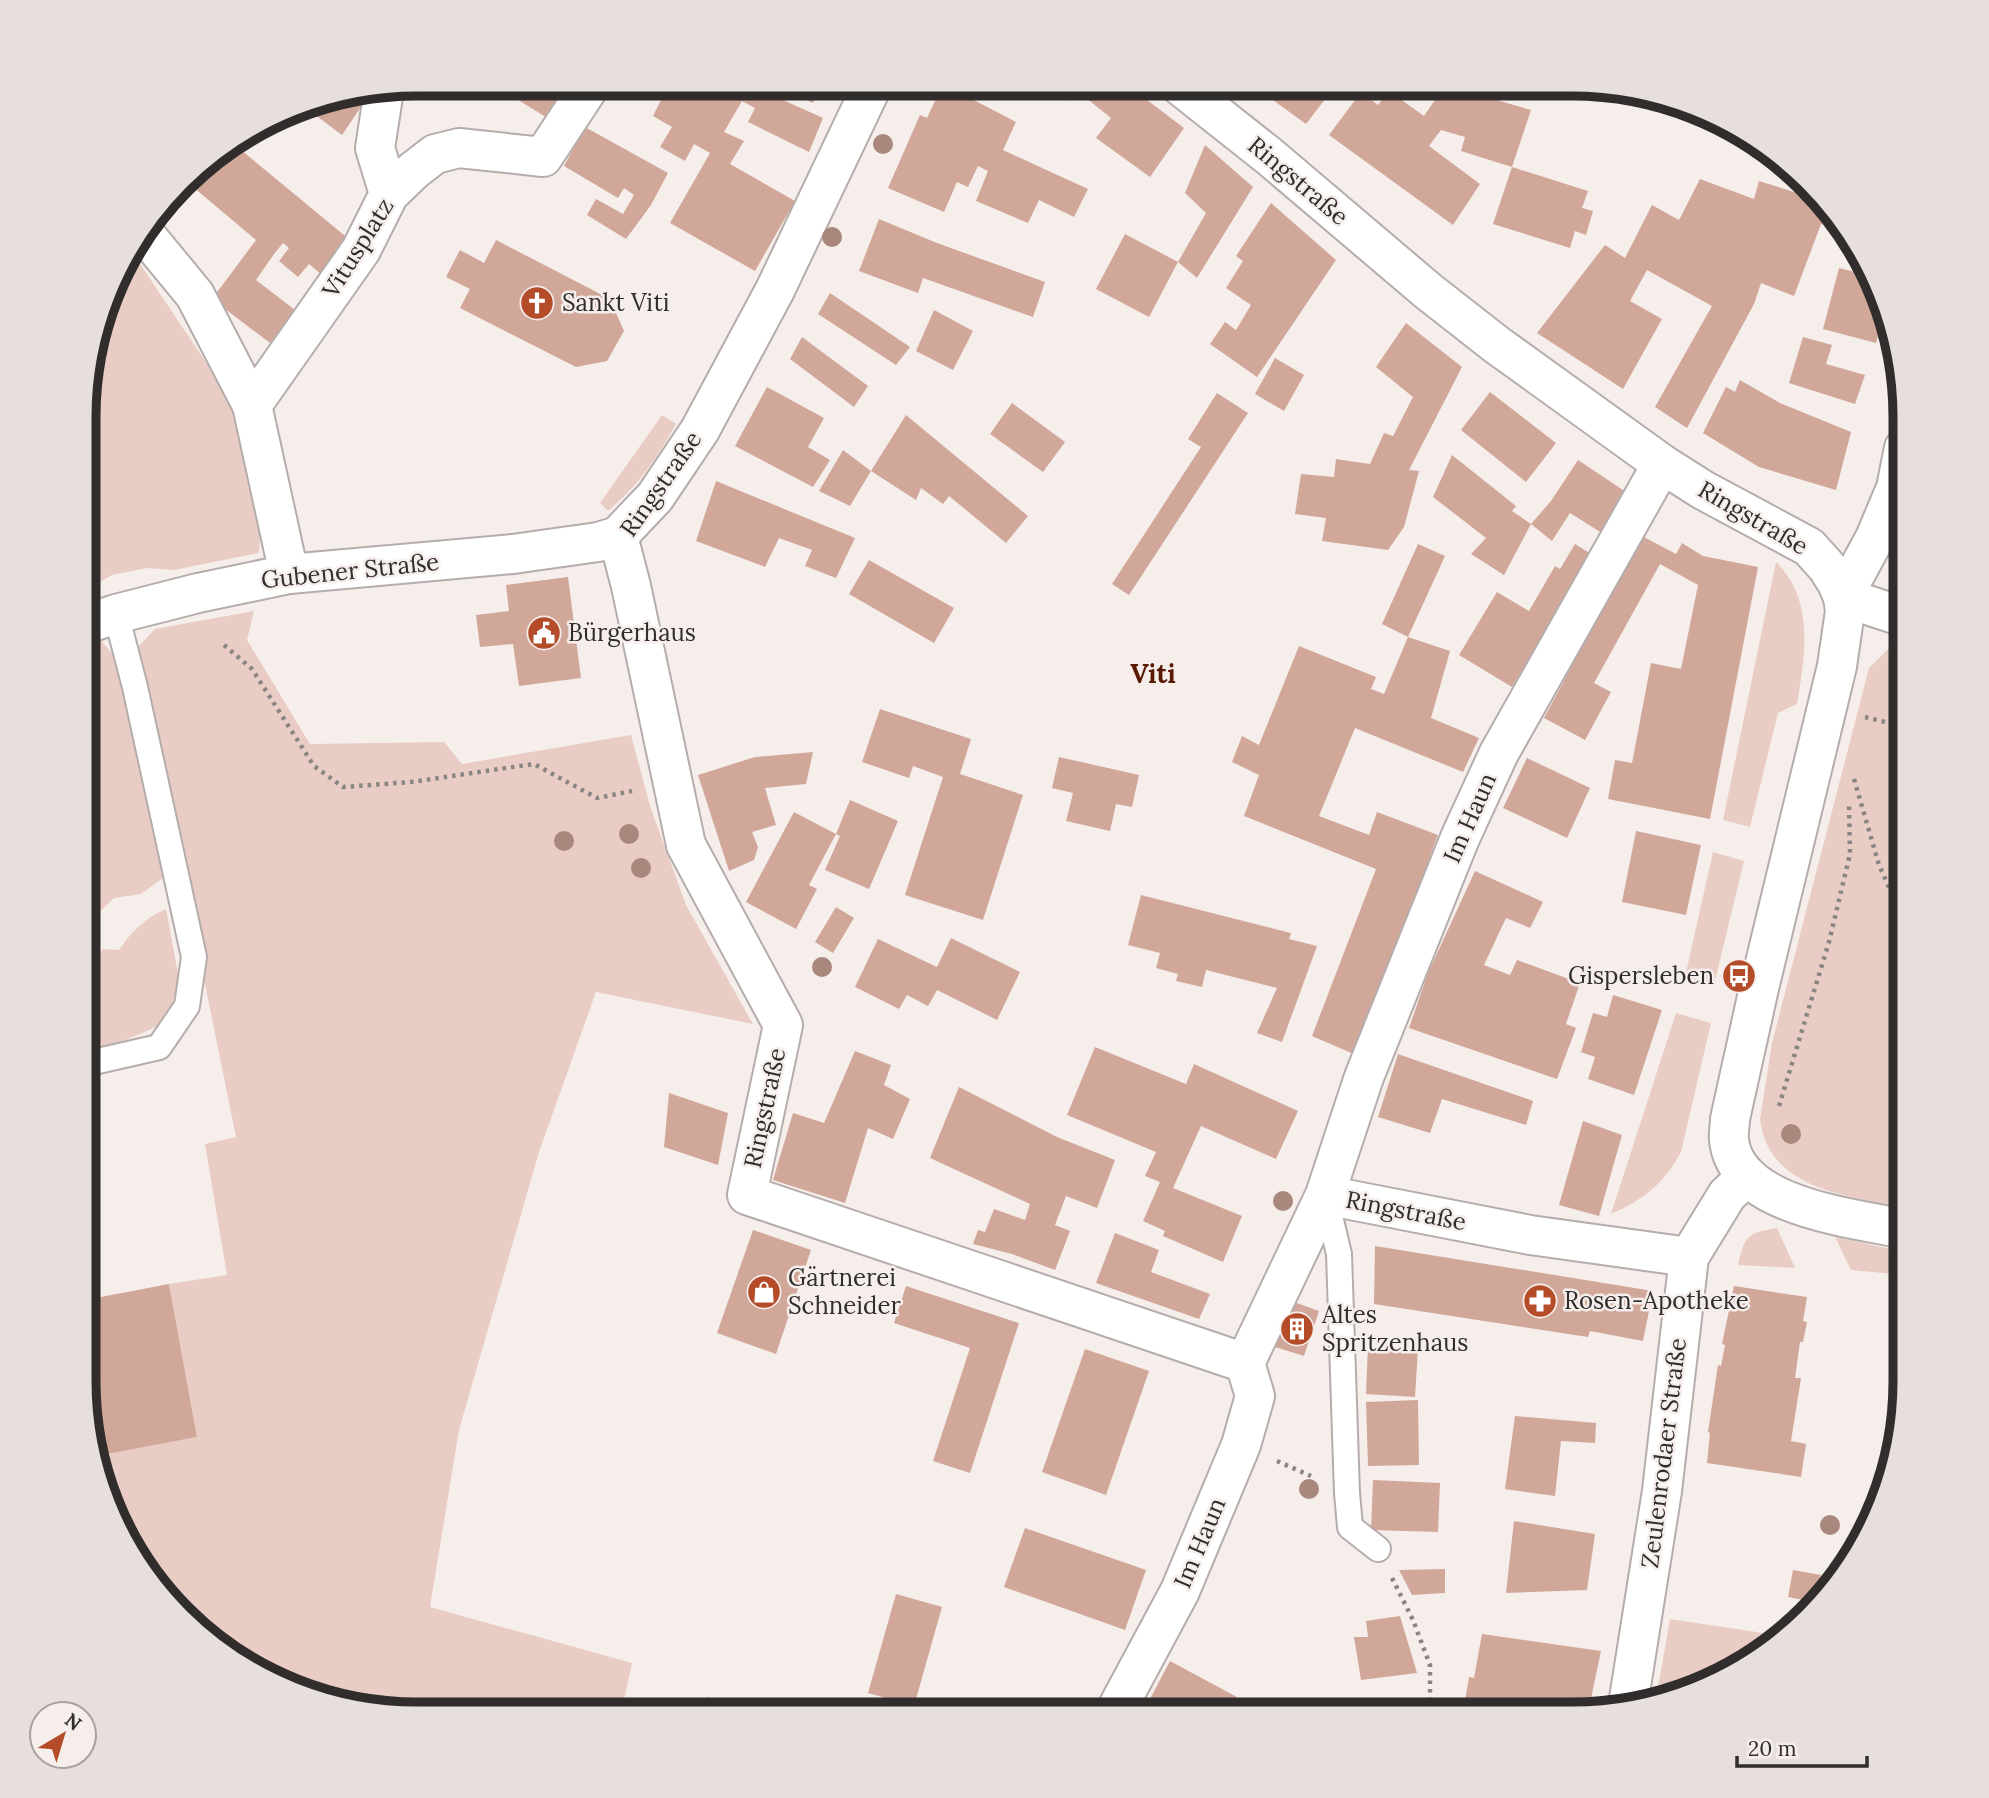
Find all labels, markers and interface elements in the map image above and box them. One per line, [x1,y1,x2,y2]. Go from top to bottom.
street label: Ringstraße [1242,130,1355,232]
street label: Vitusplatz [314,192,400,304]
church icon: Sankt Viti [518,284,556,322]
place label: Sankt Viti [562,287,670,318]
street label: Ringstraße [613,425,708,543]
street label: Ringstraße [1693,474,1814,561]
street label: Gubener Straße [260,546,440,595]
public building icon: Bürgerhaus [525,614,563,652]
place label: Bürgerhaus [568,617,696,648]
district label: Viti [1130,657,1176,690]
street label: Im Haun [1436,768,1503,868]
bus stop icon: Gispersleben [1720,957,1758,995]
place label: Gispersleben [1568,960,1714,991]
street label: Ringstraße [737,1045,792,1171]
street label: Ringstraße [1343,1184,1469,1237]
place label: Gärtnerei Schneider [788,1262,901,1321]
shop icon: Gärtnerei Schneider [745,1273,783,1311]
pharmacy icon: Rosen-Apotheke [1521,1282,1559,1320]
place label: Rosen-Apotheke [1564,1285,1749,1316]
place label: Altes Spritzenhaus [1321,1299,1468,1358]
building icon: Altes Spritzenhaus [1278,1310,1316,1348]
street label: Zeulenrodaer Straße [1634,1336,1693,1570]
street label: Im Haun [1167,1493,1232,1593]
north arrow [28,1700,98,1770]
text: N [60,1708,87,1736]
scale bar [1737,1724,1867,1768]
text: 20 m [1748,1735,1797,1762]

